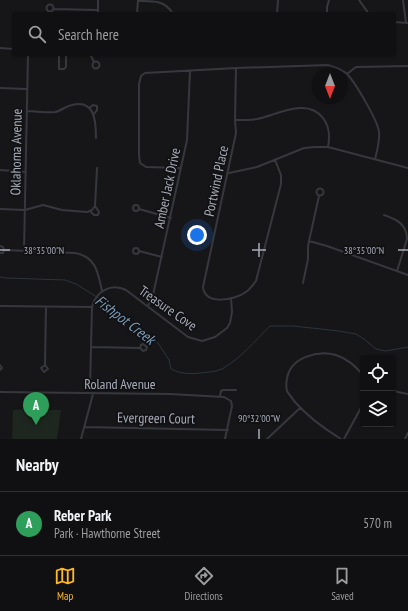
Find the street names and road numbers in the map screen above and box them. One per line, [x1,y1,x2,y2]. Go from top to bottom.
street label: Oklahoma Avenue [6,108,26,196]
street label: Portwind Place [200,144,232,218]
street label: Amber Jack Drive [150,146,184,230]
street label: Treasure Cove [135,281,201,335]
street label: Roland Avenue [84,375,156,393]
street label: Evergreen Court [117,408,195,428]

